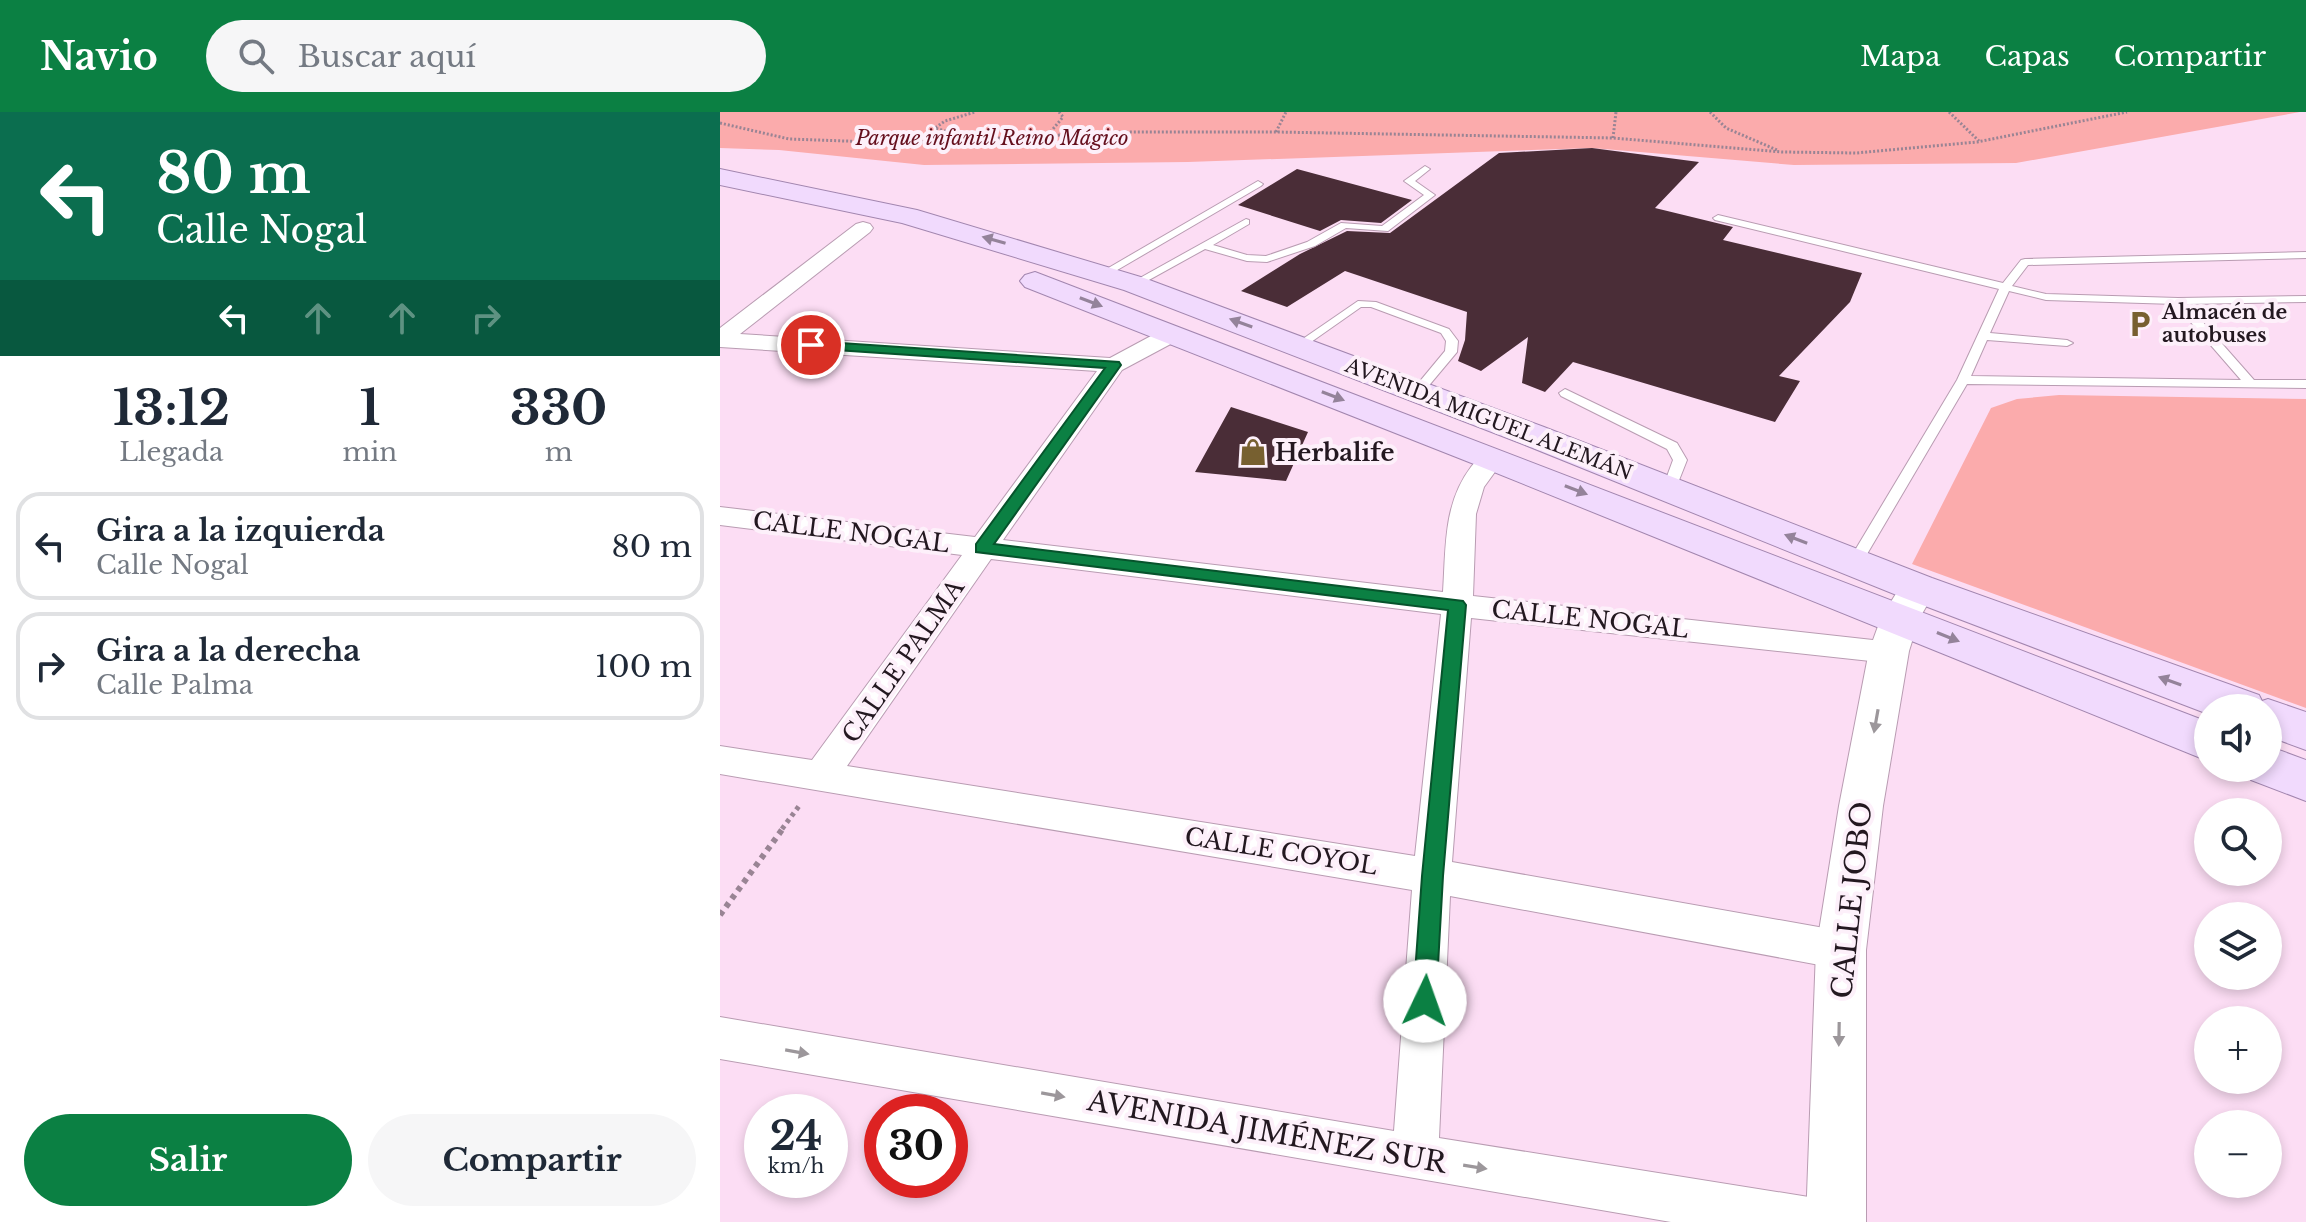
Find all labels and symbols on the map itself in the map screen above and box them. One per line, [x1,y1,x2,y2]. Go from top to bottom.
park label: Parque infantil Reino Mágico [854,126,1129,150]
one-way arrow [982,233,1006,246]
one-way arrow [1079,296,1103,309]
place label: Almacén de autobuses [2161,300,2287,347]
parking icon: Almacén de autobuses [2125,309,2155,339]
pin [777,311,845,379]
one-way arrow [1228,316,1252,329]
street label: AVENIDA MIGUEL ALEMÁN [1341,352,1636,485]
one-way arrow [1321,390,1345,403]
shop icon: Herbalife [1238,437,1268,467]
place label: Herbalife [1275,438,1395,467]
one-way arrow [1564,484,1588,497]
street label: CALLE NOGAL [751,506,951,558]
one-way arrow [1784,532,1808,545]
street label: CALLE PALMA [836,573,970,748]
street label: CALLE NOGAL [1490,594,1690,644]
one-way arrow [1936,631,1960,644]
one-way arrow [2158,674,2182,687]
one-way arrow [1870,709,1882,734]
street label: CALLE JOBO [1824,800,1880,1000]
street label: CALLE COYOL [1183,821,1379,881]
position arrow [1383,959,1467,1043]
one-way arrow [1833,1022,1846,1047]
one-way arrow [785,1046,810,1058]
street label: AVENIDA JIMÉNEZ SUR [1084,1083,1450,1181]
one-way arrow [1041,1090,1066,1102]
speed limit sign: 30 [864,1094,968,1198]
one-way arrow [1463,1161,1488,1174]

